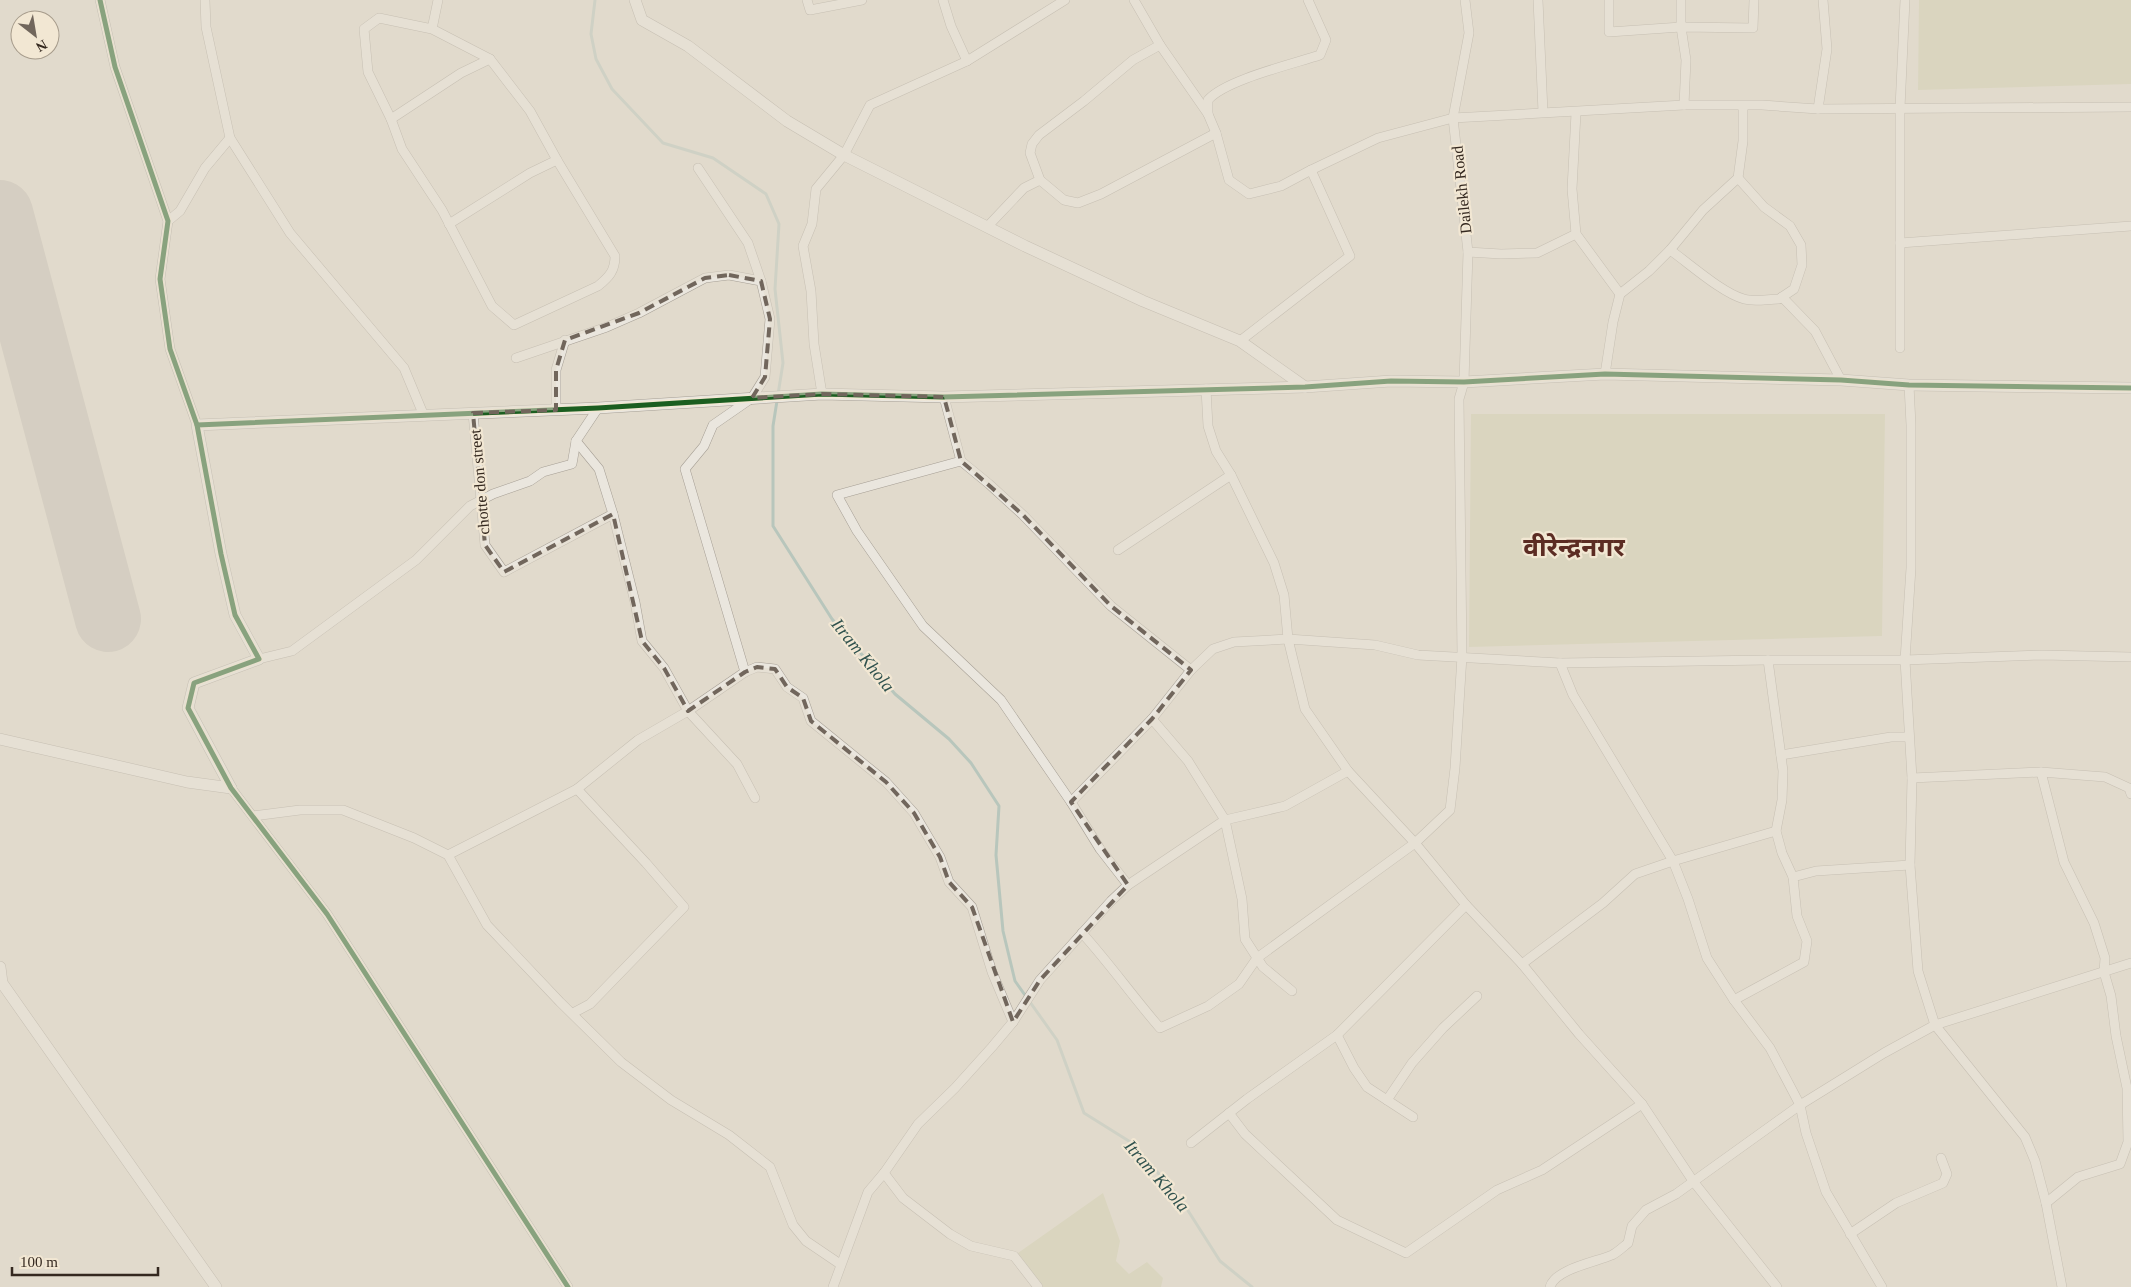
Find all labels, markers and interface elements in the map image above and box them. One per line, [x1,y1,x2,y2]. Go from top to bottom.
north arrow [10,10,60,60]
text: N [33,37,50,55]
street label: Dailekh Road [1448,145,1475,235]
street label: chotte don street [466,428,493,535]
district label: वीरेन्द्रनगर [1523,533,1625,562]
water label: Itram Khola [827,614,899,696]
water label: Itram Khola [1120,1135,1194,1216]
scale bar [12,1244,159,1276]
text: 100 m [20,1254,58,1270]

